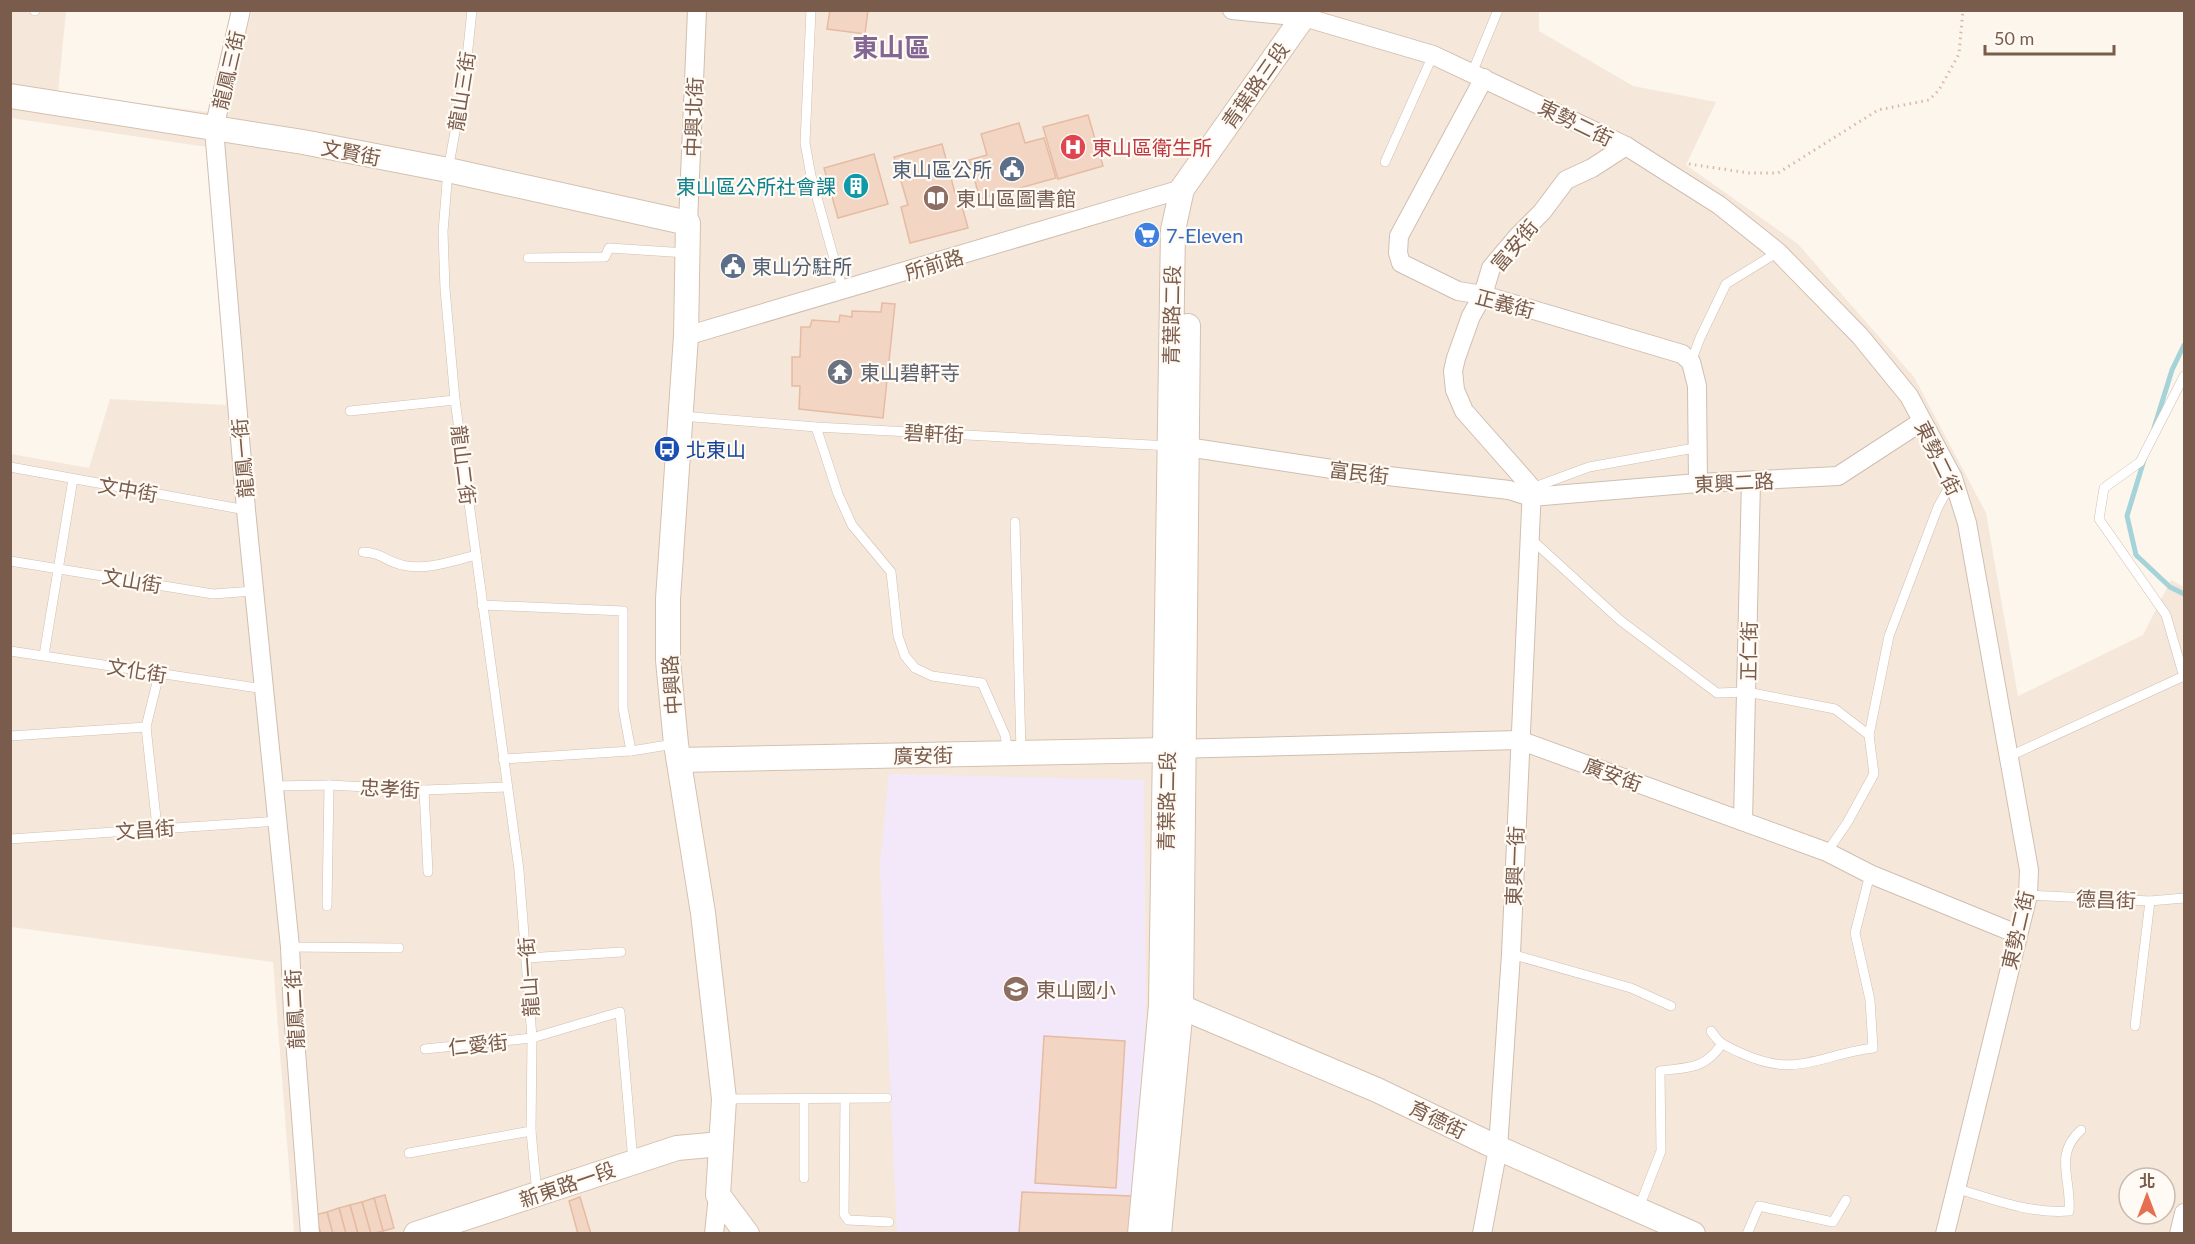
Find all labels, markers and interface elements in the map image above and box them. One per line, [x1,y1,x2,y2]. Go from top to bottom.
scale bar [1985,18,2114,56]
text: 50 m [1994,27,2034,49]
street label: 龍鳳三街 [207,28,249,112]
district label: 東山區 [852,31,930,63]
street label: 青葉路三段 [1216,37,1294,133]
street label: 龍山三街 [443,50,479,132]
street label: 中興北街 [680,77,706,157]
street label: 東勢二街 [1535,94,1617,150]
hospital icon: 東山區衛生所 [1058,132,1088,162]
street label: 文賢街 [319,134,383,170]
place label: 東山區衛生所 [1092,135,1212,159]
public building icon: 東山區公所 [997,154,1027,184]
place label: 東山區公所 [892,157,992,181]
building icon: 東山區公所社會課 [841,171,871,201]
place label: 東山區公所社會課 [676,174,836,198]
library icon: 東山區圖書館 [921,183,951,213]
place label: 東山區圖書館 [956,186,1076,210]
street label: 富安街 [1486,214,1542,276]
supermarket icon: 7-Eleven [1132,220,1162,250]
place label: 7-Eleven [1166,223,1243,247]
street label: 所前路 [902,244,966,284]
public building icon: 東山分駐所 [718,251,748,281]
place label: 東山分駐所 [752,254,852,278]
street label: 青葉路二段 [1158,265,1184,365]
street label: 正義街 [1473,284,1537,322]
temple icon: 東山碧軒寺 [825,357,855,387]
place label: 東山碧軒寺 [860,360,960,384]
street label: 龍鳳一街 [227,417,257,499]
street label: 東勢二街 [1911,417,1967,499]
street label: 碧軒街 [903,419,965,447]
street label: 龍山二街 [447,424,481,506]
bus stop icon: 北東山 [652,434,682,464]
place label: 北東山 [686,437,746,461]
street label: 富民街 [1328,456,1390,488]
street label: 東興二路 [1693,468,1775,496]
street label: 文中街 [96,472,160,506]
street label: 文山街 [100,563,164,597]
street label: 正仁街 [1735,621,1761,681]
street label: 文化街 [105,653,169,687]
street label: 中興路 [657,654,685,716]
street label: 廣安街 [893,742,953,768]
street label: 青葉路二段 [1153,751,1179,851]
street label: 廣安街 [1581,752,1645,796]
street label: 忠孝街 [359,774,421,802]
street label: 文昌街 [114,815,176,843]
street label: 東興一街 [1501,826,1527,906]
street label: 德昌街 [2076,886,2136,912]
street label: 東勢二街 [1996,888,2038,972]
street label: 龍山一街 [513,936,543,1018]
street label: 龍鳳二街 [280,968,308,1050]
school or university icon: 東山國小 [1001,974,1031,1004]
place label: 東山國小 [1036,977,1116,1001]
street label: 仁愛街 [447,1029,509,1059]
street label: 育德街 [1406,1095,1470,1143]
street label: 新東路一段 [516,1156,618,1212]
north arrow [2117,1166,2177,1226]
text: 北 [2139,1171,2155,1190]

